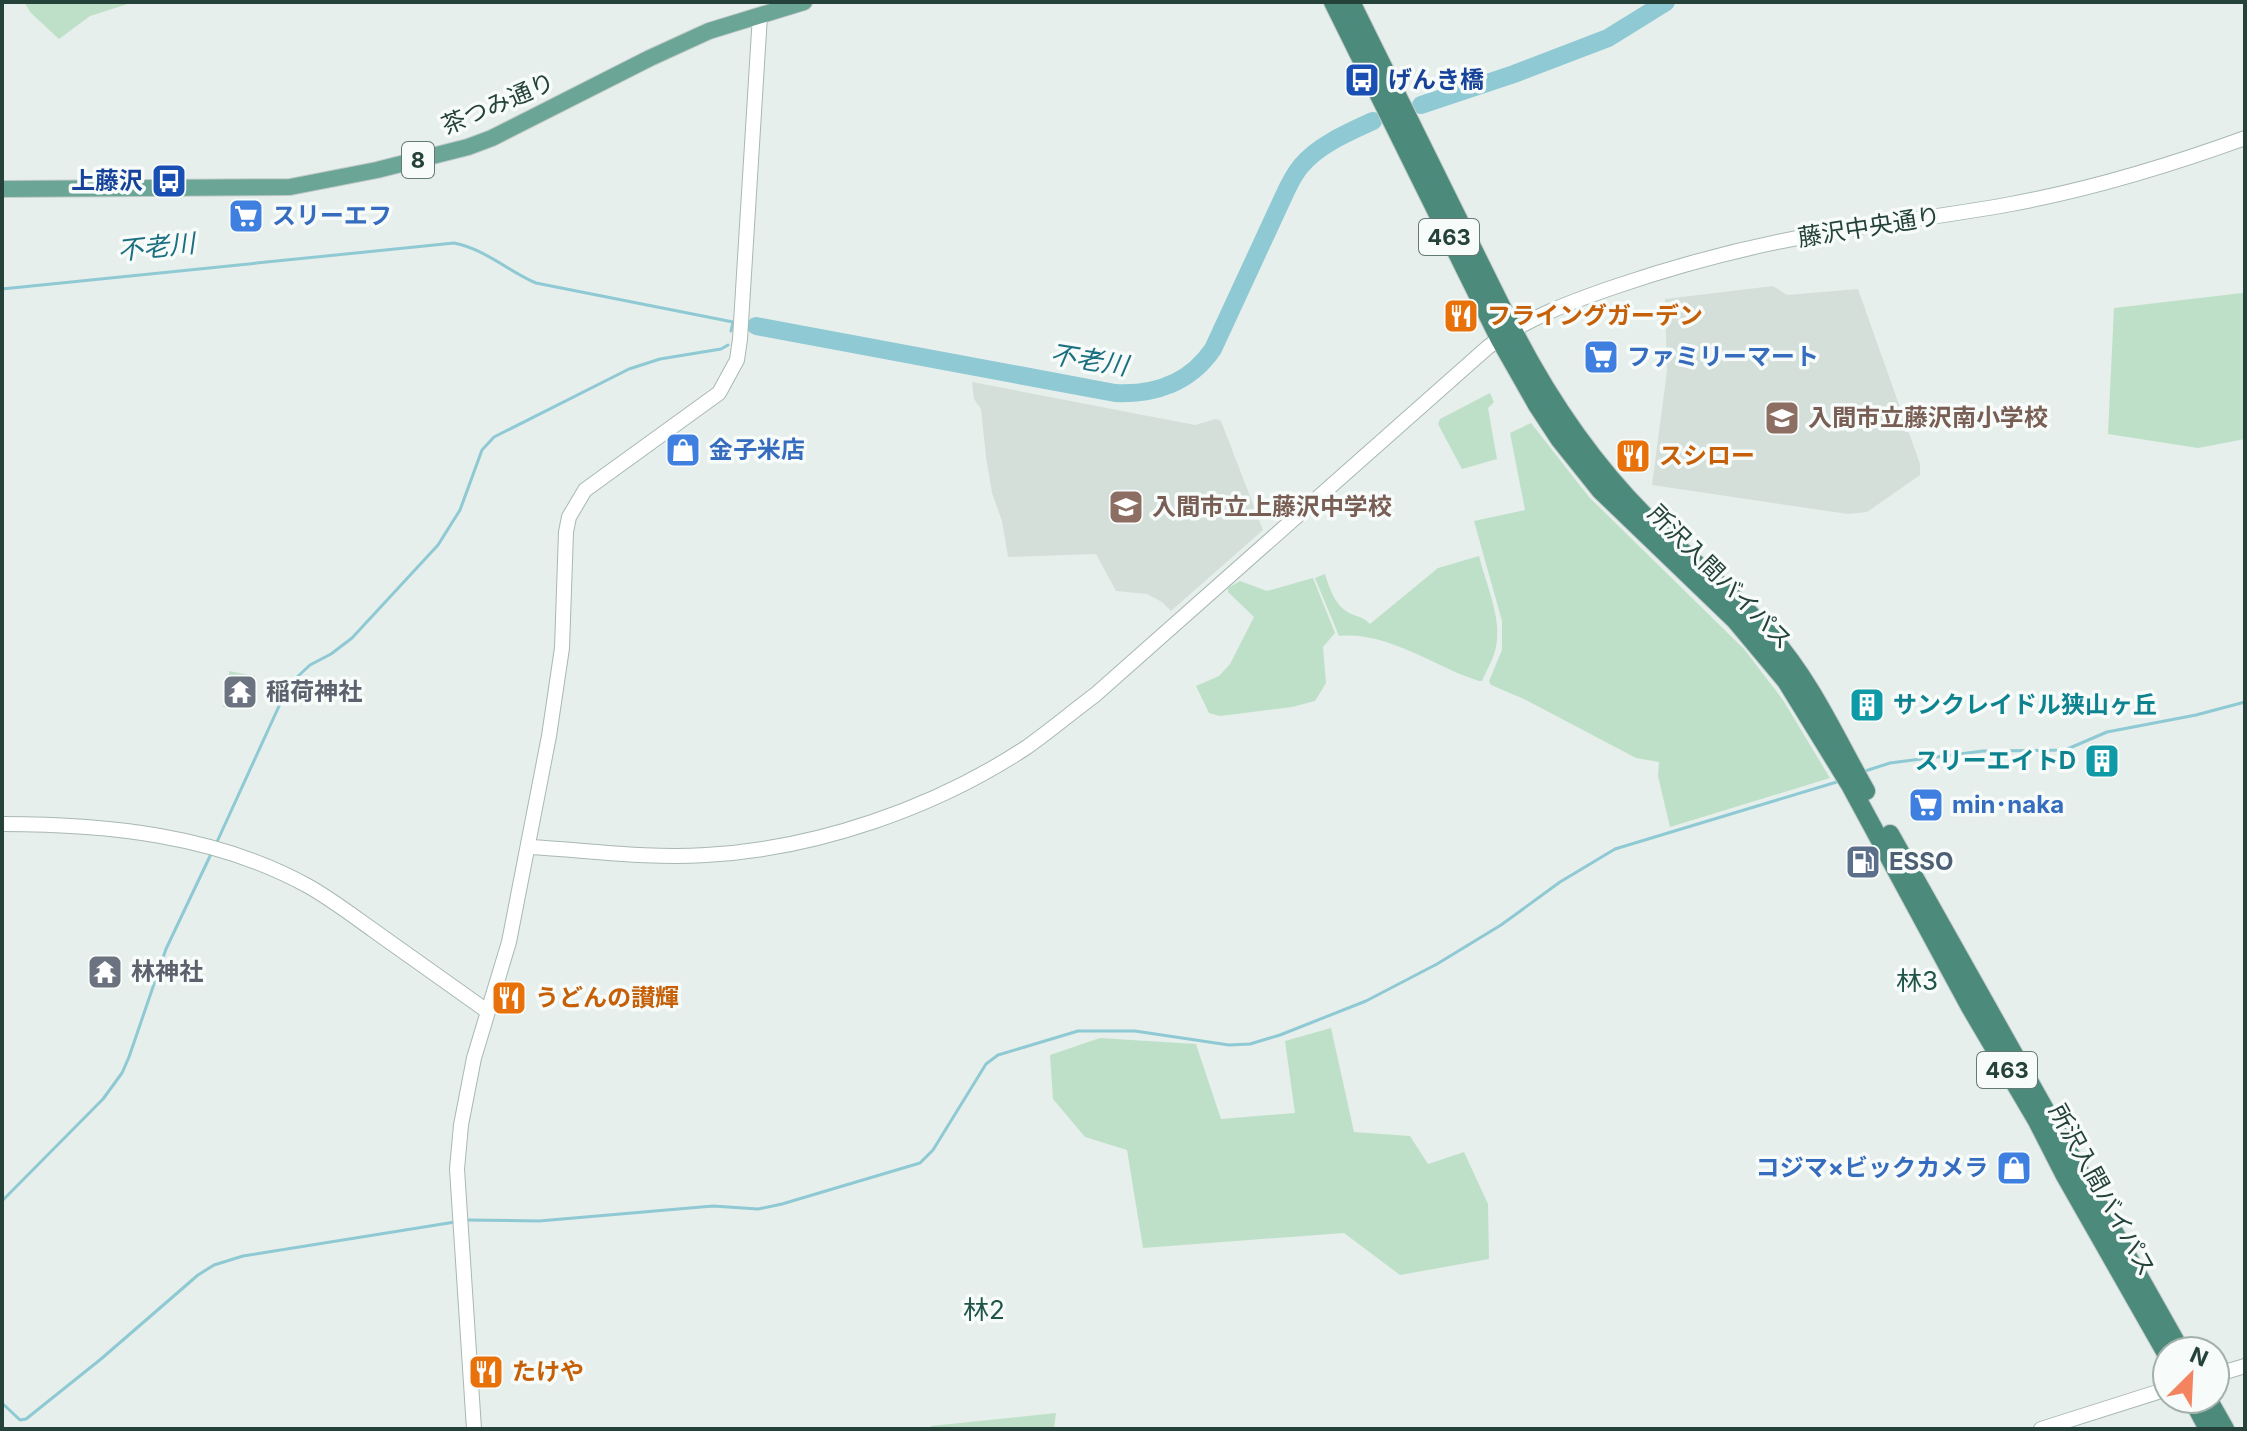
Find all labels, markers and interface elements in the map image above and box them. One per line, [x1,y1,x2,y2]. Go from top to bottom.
bus stop icon: げんき橋 [1343,61,1381,99]
place label: げんき橋 [1388,65,1484,94]
street label: 茶つみ通り [437,67,559,140]
road number: 8 [402,142,434,178]
bus stop icon: 上藤沢 [150,162,188,200]
place label: 上藤沢 [71,166,143,195]
supermarket icon: スリーエフ [227,197,265,235]
place label: スリーエフ [272,201,392,230]
street label: 藤沢中央通り [1796,201,1942,252]
road number: 463 [1419,219,1479,255]
water label: 不老川 [116,227,199,266]
restaurant icon: フライングガーデン [1442,297,1480,335]
place label: フライングガーデン [1487,301,1703,330]
water label: 不老川 [1048,338,1133,381]
supermarket icon: ファミリーマート [1582,338,1620,376]
place label: ファミリーマート [1627,342,1819,371]
school or university icon: 入間市立藤沢南小学校 [1763,399,1801,437]
place label: 入間市立藤沢南小学校 [1808,403,2048,432]
shop icon: 金子米店 [664,431,702,469]
place label: 金子米店 [709,435,805,464]
restaurant icon: スシロー [1614,437,1652,475]
place label: スシロー [1659,441,1755,470]
school or university icon: 入間市立上藤沢中学校 [1107,488,1145,526]
place label: 入間市立上藤沢中学校 [1152,492,1392,521]
street label: 所沢入間バイパス [1642,499,1798,655]
temple icon: 稲荷神社 [221,673,259,711]
place label: 稲荷神社 [266,677,362,706]
building icon: サンクレイドル狭山ヶ丘 [1848,686,1886,724]
place label: サンクレイドル狭山ヶ丘 [1893,690,2157,719]
building icon: スリーエイトD [2083,742,2121,780]
place label: スリーエイトD [1915,746,2076,775]
supermarket icon: min･naka [1907,786,1945,824]
place label: min･naka [1952,790,2064,819]
fuel station icon: ESSO [1844,843,1882,881]
place label: ESSO [1889,847,1954,876]
temple icon: 林神社 [86,953,124,991]
place label: 林神社 [131,957,203,986]
district label: 林3 [1896,965,1938,996]
restaurant icon: うどんの讃輝 [490,979,528,1017]
place label: うどんの讃輝 [535,983,679,1012]
road number: 463 [1977,1052,2037,1088]
street label: 所沢入間バイパス [2043,1099,2162,1281]
shop icon: コジマ×ビックカメラ [1995,1149,2033,1187]
place label: コジマ×ビックカメラ [1756,1153,1988,1182]
district label: 林2 [963,1294,1005,1325]
north arrow [2151,1335,2231,1415]
text: N [2186,1341,2212,1372]
restaurant icon: たけや [467,1353,505,1391]
place label: たけや [512,1357,584,1386]

